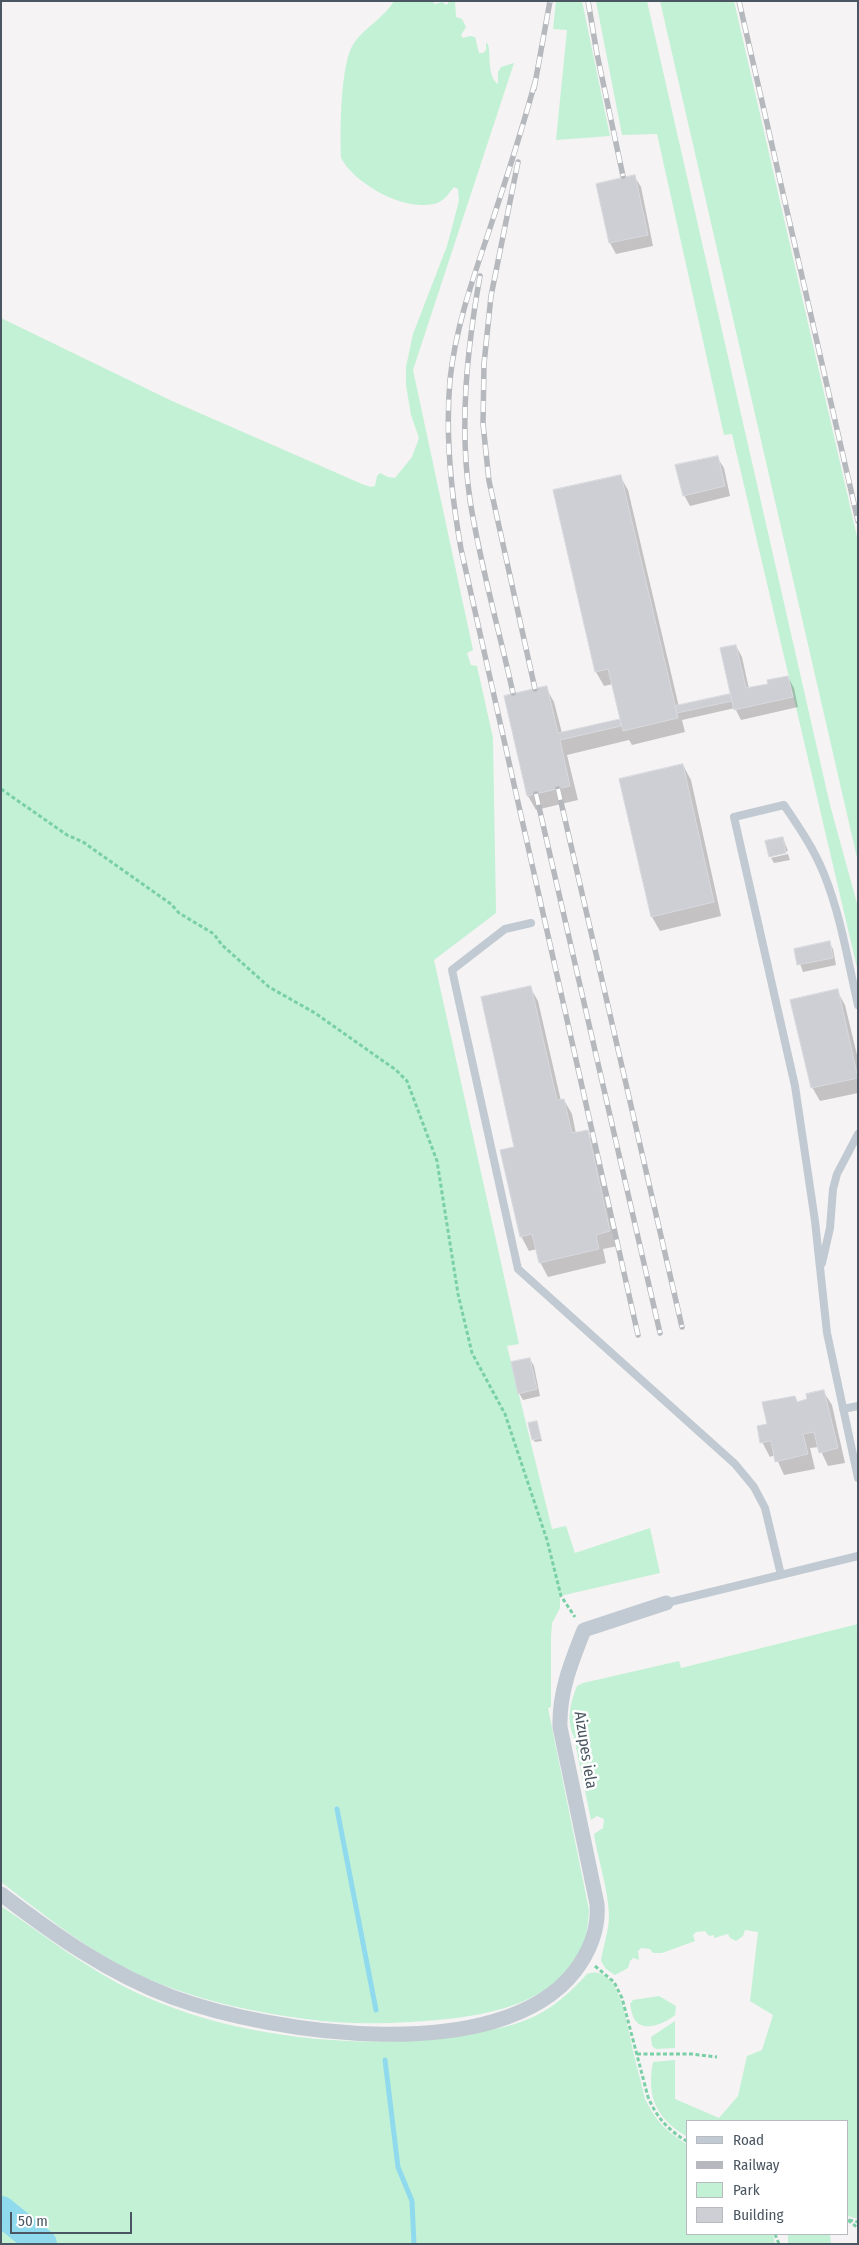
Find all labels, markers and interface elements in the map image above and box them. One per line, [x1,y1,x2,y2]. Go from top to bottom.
street label: Aizupes iela [569,1710,601,1790]
legend [686,2120,849,2235]
text: Road [733,2131,764,2149]
text: Railway [733,2156,780,2174]
text: Park [733,2181,760,2199]
scale bar [12,2202,135,2234]
text: Building [733,2206,784,2224]
text: 50 m [18,2212,48,2230]

